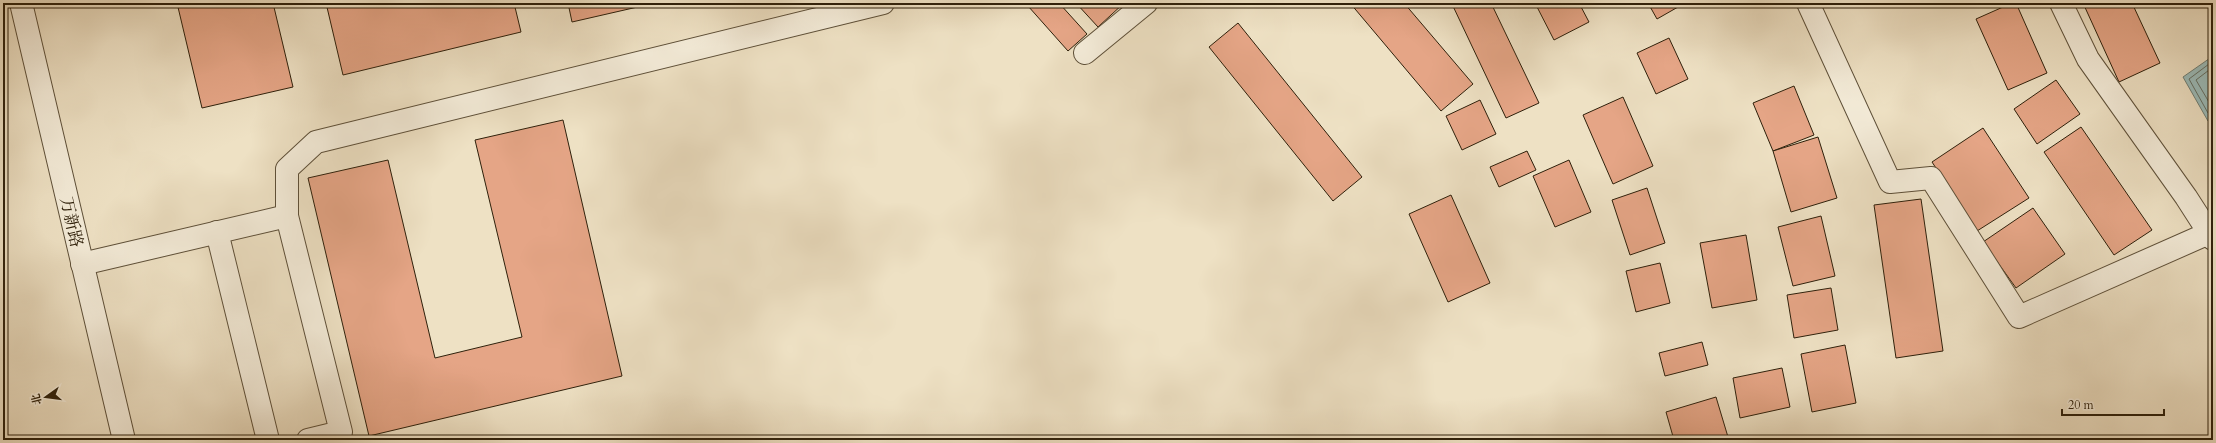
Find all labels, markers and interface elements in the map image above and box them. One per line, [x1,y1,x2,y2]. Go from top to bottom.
street label: 万新路 [55,195,88,250]
north arrow [26,377,66,417]
scale bar [2062,391,2164,417]
text: 北 [28,392,45,406]
text: 20 m [2068,397,2095,413]

